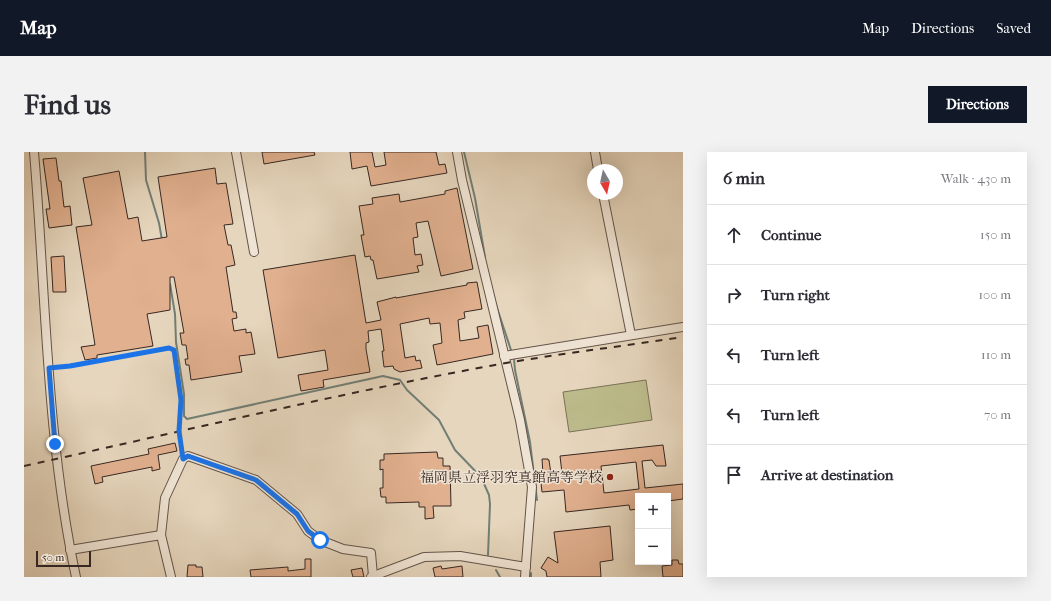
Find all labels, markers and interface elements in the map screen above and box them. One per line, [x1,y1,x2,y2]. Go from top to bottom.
text: Map [20,17,56,39]
text: Map [862,20,889,37]
text: Directions [911,20,974,37]
text: Saved [996,20,1031,37]
button: Directions [928,86,1027,123]
text: Find us [24,88,111,121]
north arrow [587,164,623,200]
text: 6 min [723,168,765,188]
text: Walk · 430 m [941,171,1011,186]
icon: ahead [723,224,745,246]
text: Continue [761,226,821,244]
text: 150 m [980,227,1011,242]
icon: right [723,284,745,306]
text: Turn right [761,286,830,304]
text: 100 m [978,287,1011,302]
icon: left [723,344,745,366]
text: Turn left [761,346,819,364]
text: 110 m [981,347,1011,362]
icon: left [723,404,745,426]
text: Turn left [761,406,819,424]
text: 70 m [984,407,1011,422]
route end [46,435,64,453]
icon: arrive [723,464,745,486]
text: Arrive at destination [761,466,893,484]
place label: 福岡県立浮羽究真館高等学校 [420,469,602,486]
marker: 福岡県立浮羽究真館高等学校 [605,472,615,482]
map controls [635,493,671,565]
button: + [635,493,671,529]
button: − [635,529,671,565]
route start [311,531,329,549]
scale bar [36,549,91,568]
text: 50 m [42,551,64,564]

